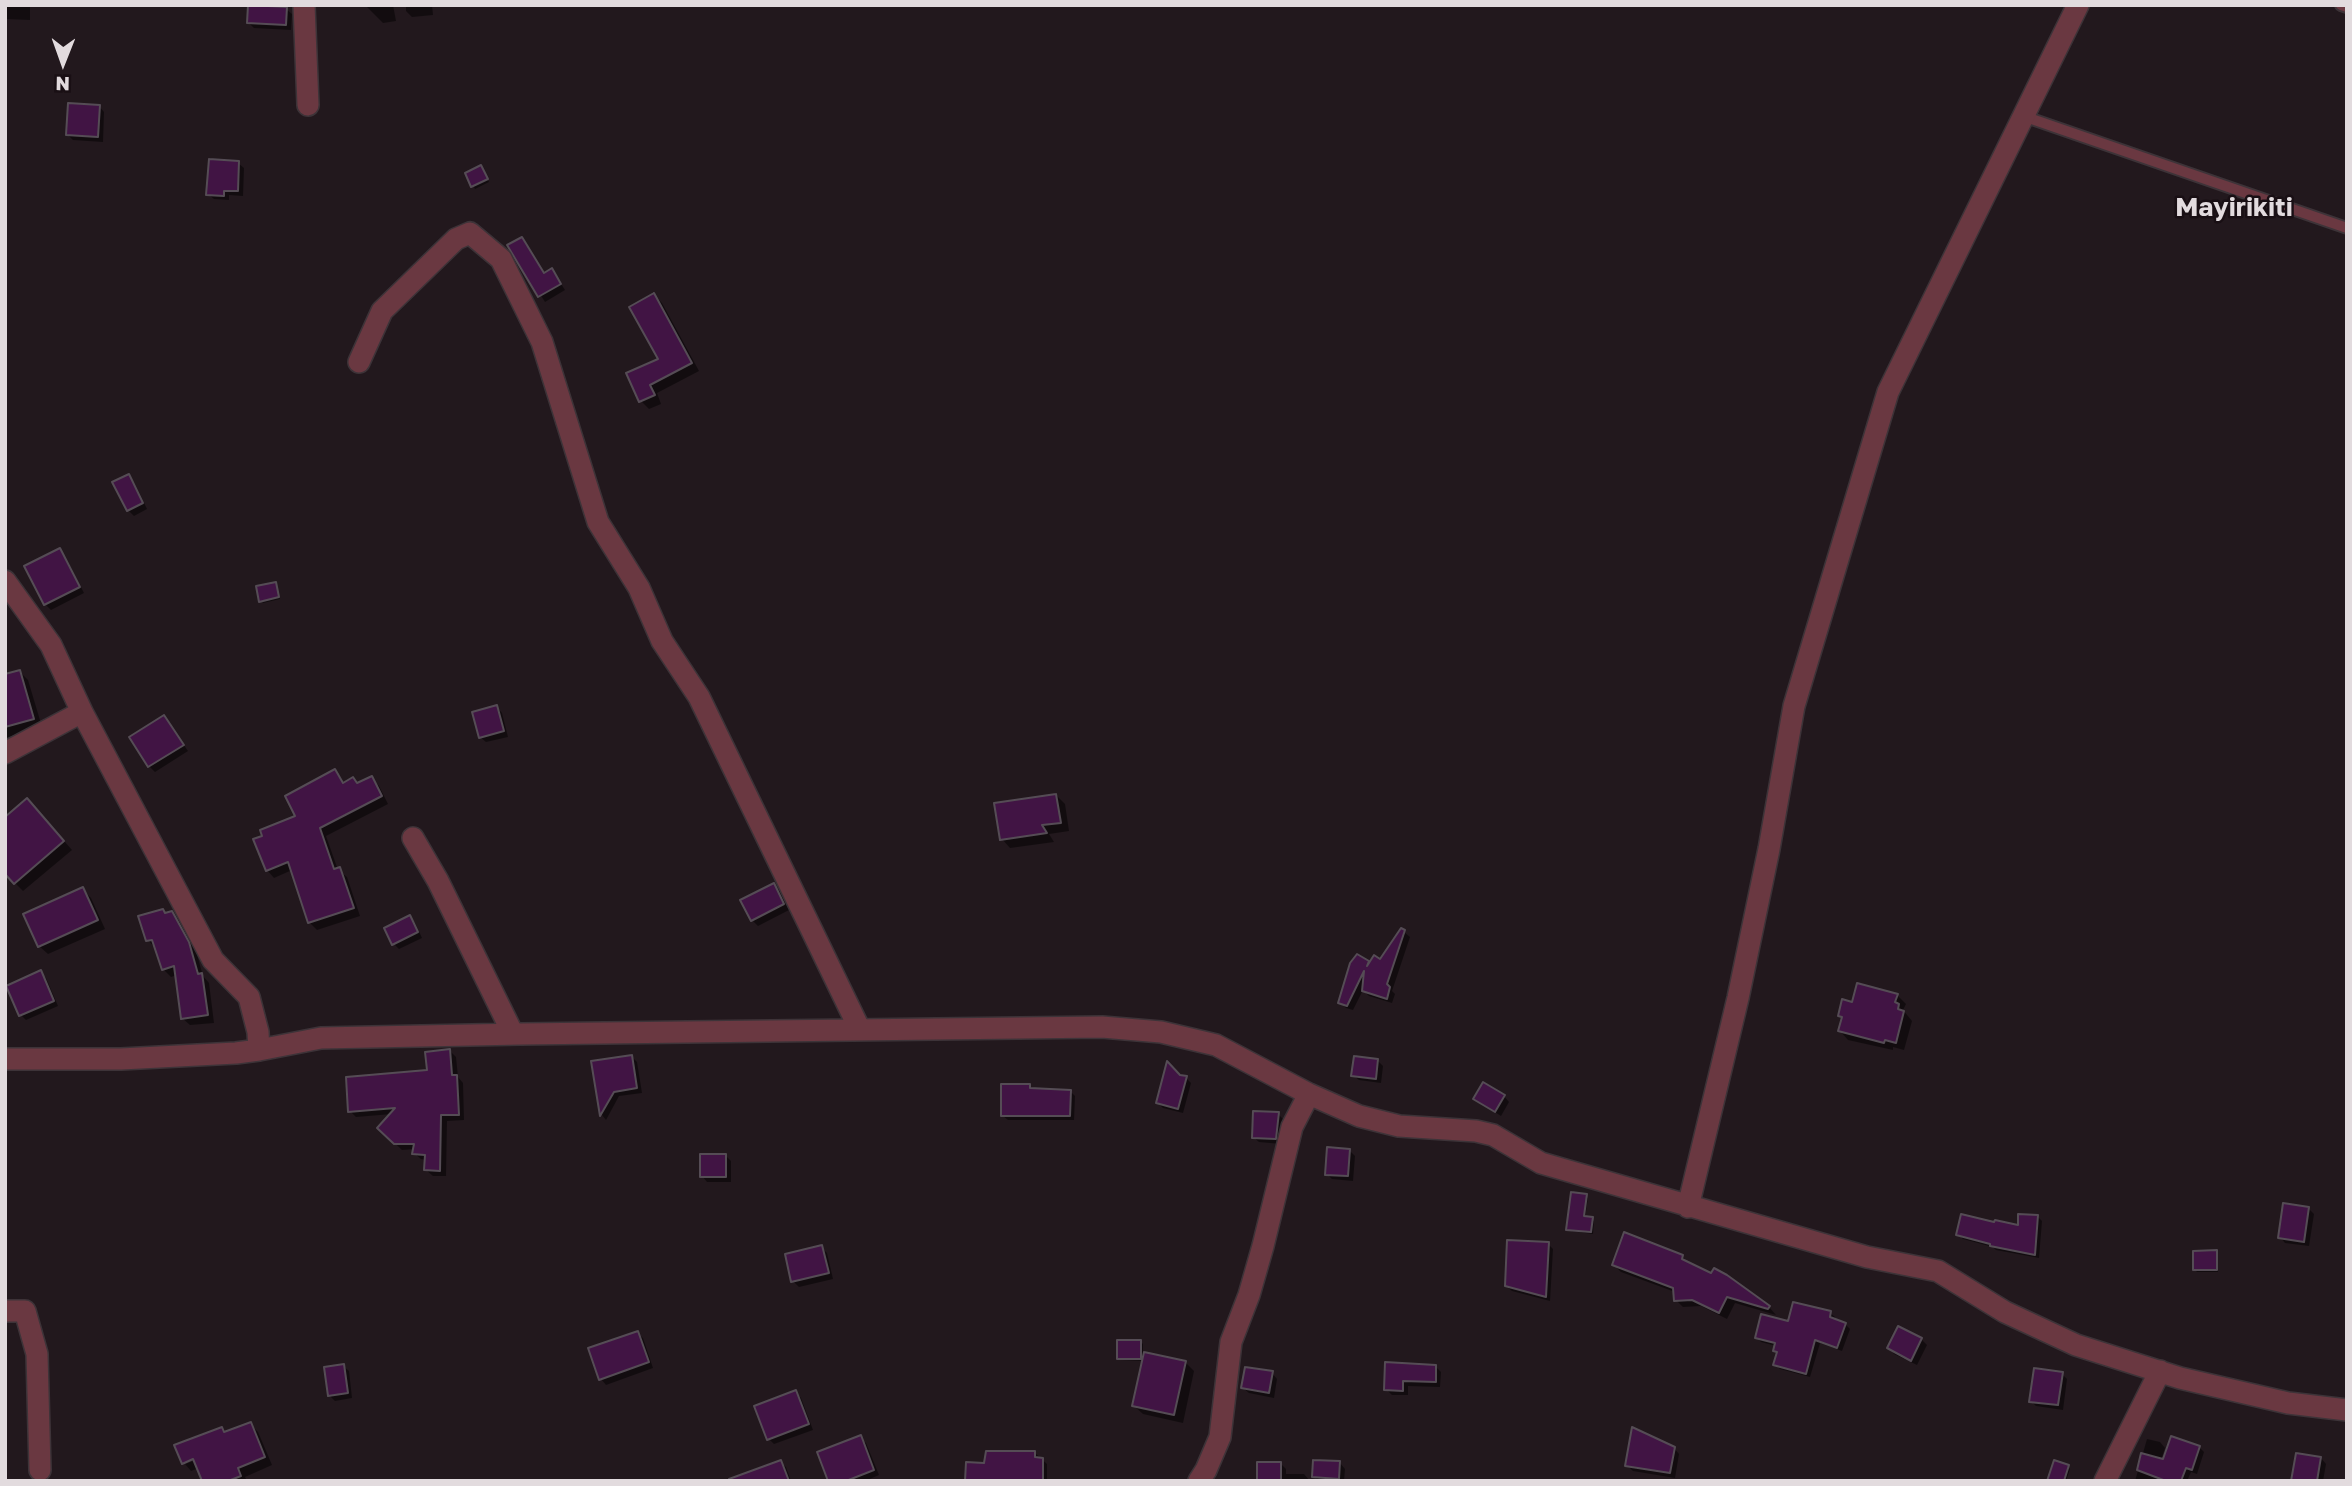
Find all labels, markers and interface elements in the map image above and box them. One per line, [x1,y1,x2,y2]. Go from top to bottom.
north arrow [28,28,98,98]
text: N [55,73,70,96]
district label: Mayirikiti [2175,192,2293,224]

